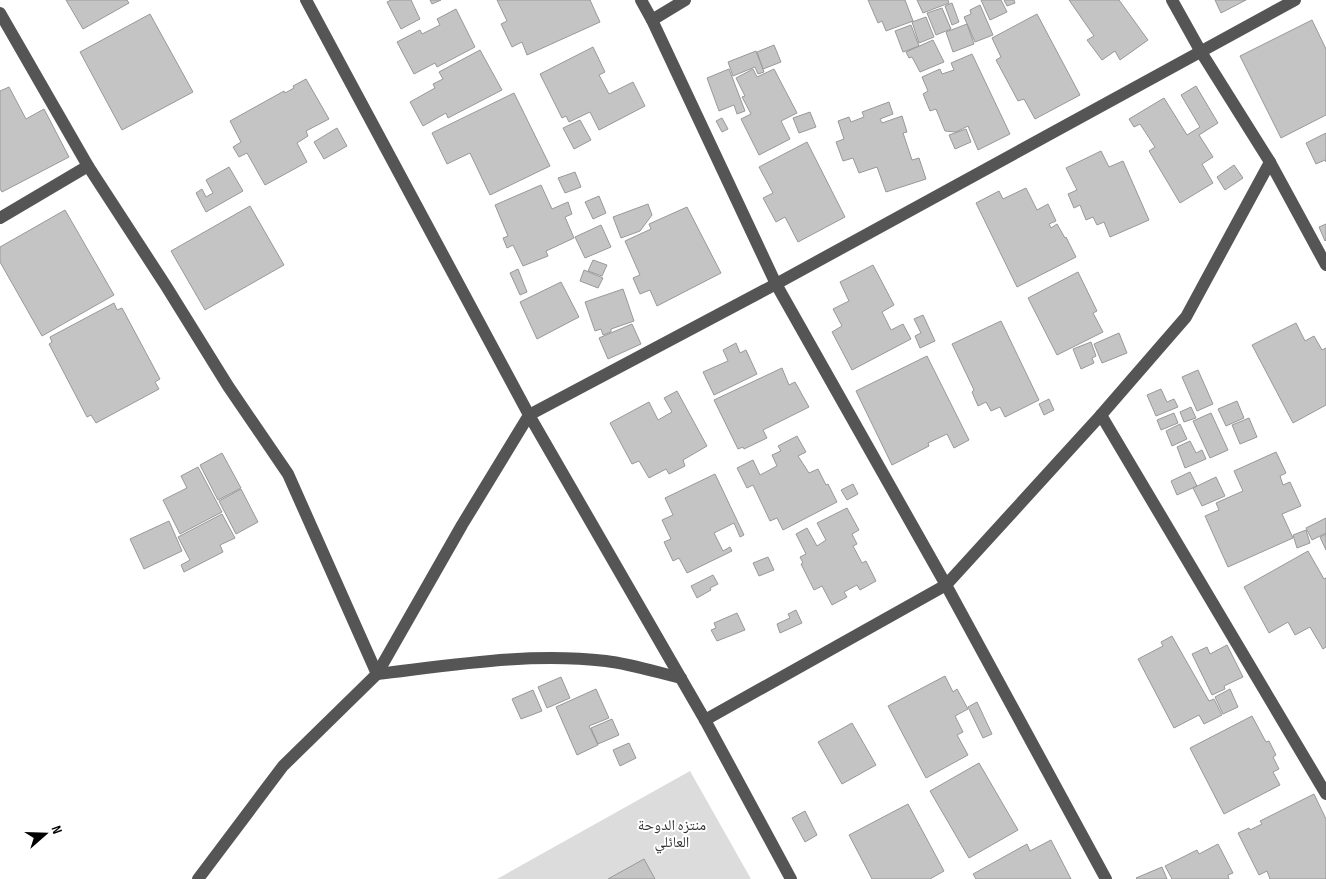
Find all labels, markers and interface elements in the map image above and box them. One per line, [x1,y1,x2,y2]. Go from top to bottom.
north arrow [20,809,70,859]
park label: منتزه الدوحة العائلي [638,816,706,854]
text: N [47,823,66,836]

